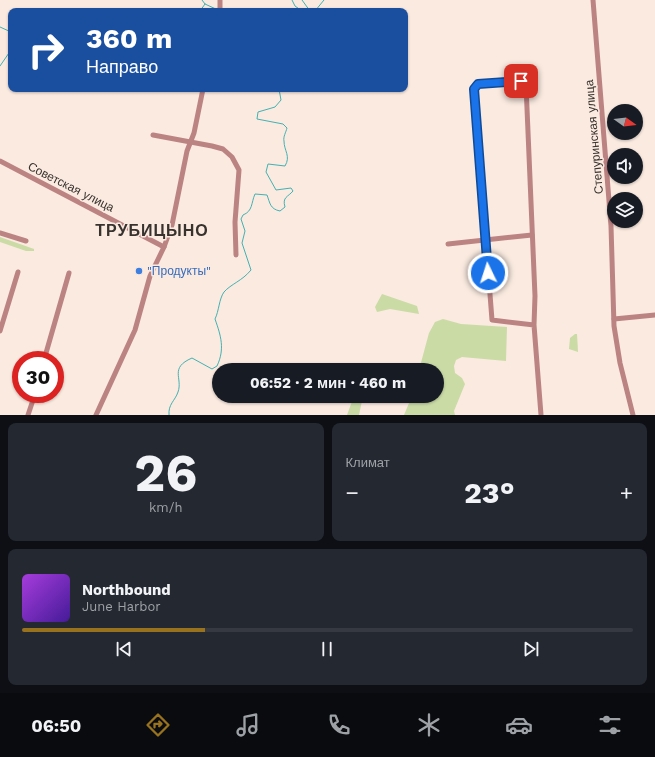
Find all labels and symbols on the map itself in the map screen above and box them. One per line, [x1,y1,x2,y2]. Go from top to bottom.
pin [504,64,538,98]
street label: Степуринская улица [582,79,606,195]
north arrow [607,104,643,140]
street label: Советская улица [26,159,117,215]
district label: ТРУБИЦЫНО [95,221,209,240]
position arrow [467,252,509,294]
place label: "Продукты" [147,264,211,278]
marker: "Продукты" [134,266,144,276]
speed limit sign: 30 [12,351,64,403]

